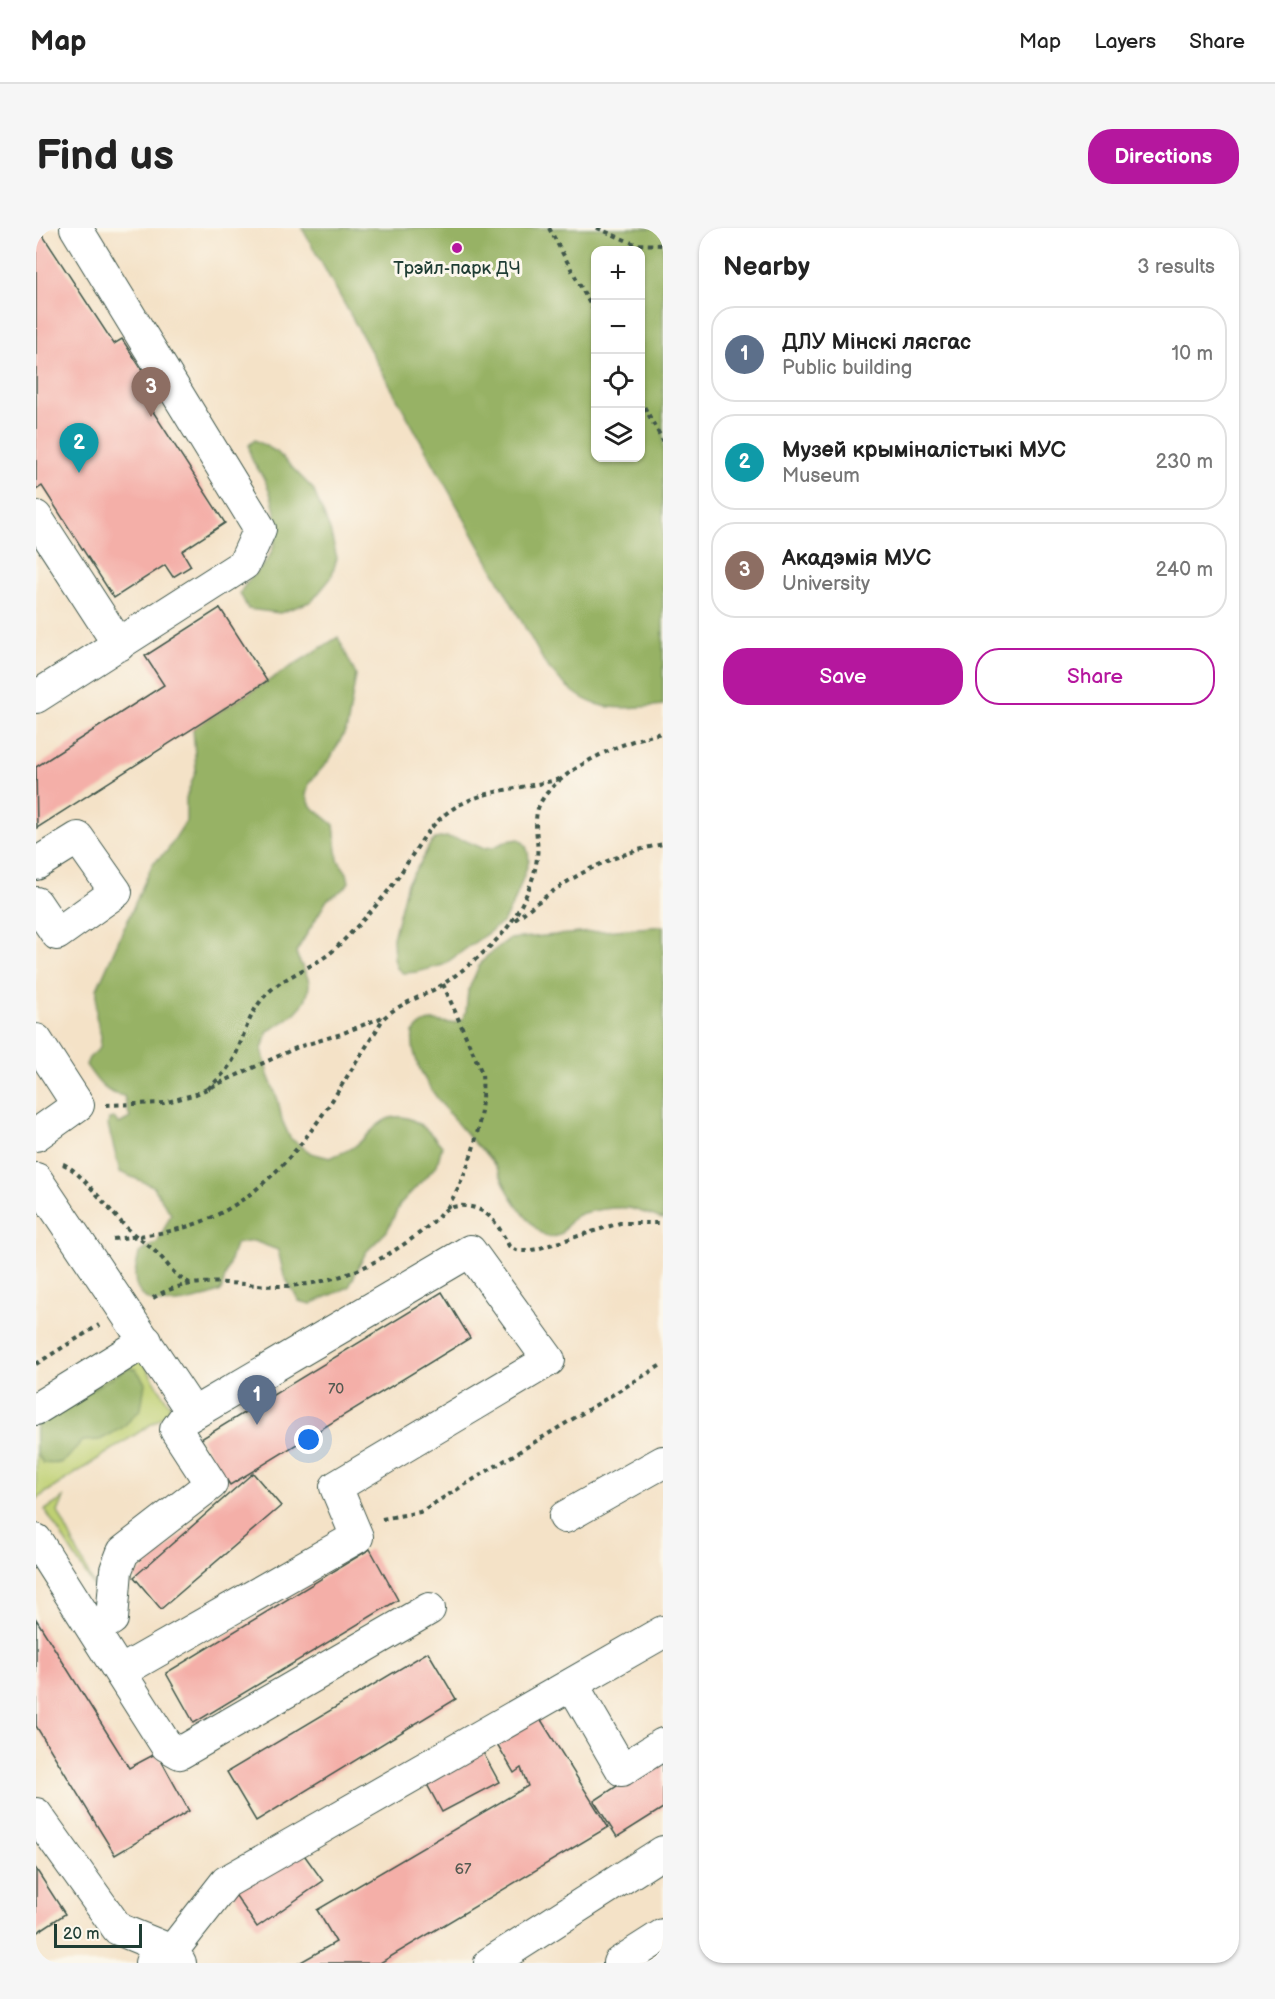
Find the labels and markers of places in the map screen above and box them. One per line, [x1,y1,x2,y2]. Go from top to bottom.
marker: Трэйл-парк ДЧ [450,241,464,255]
place label: Трэйл-парк ДЧ [393,258,521,279]
pin: 3 [132,368,170,417]
pin: 2 [60,424,99,473]
pin: 1 [238,1376,276,1425]

